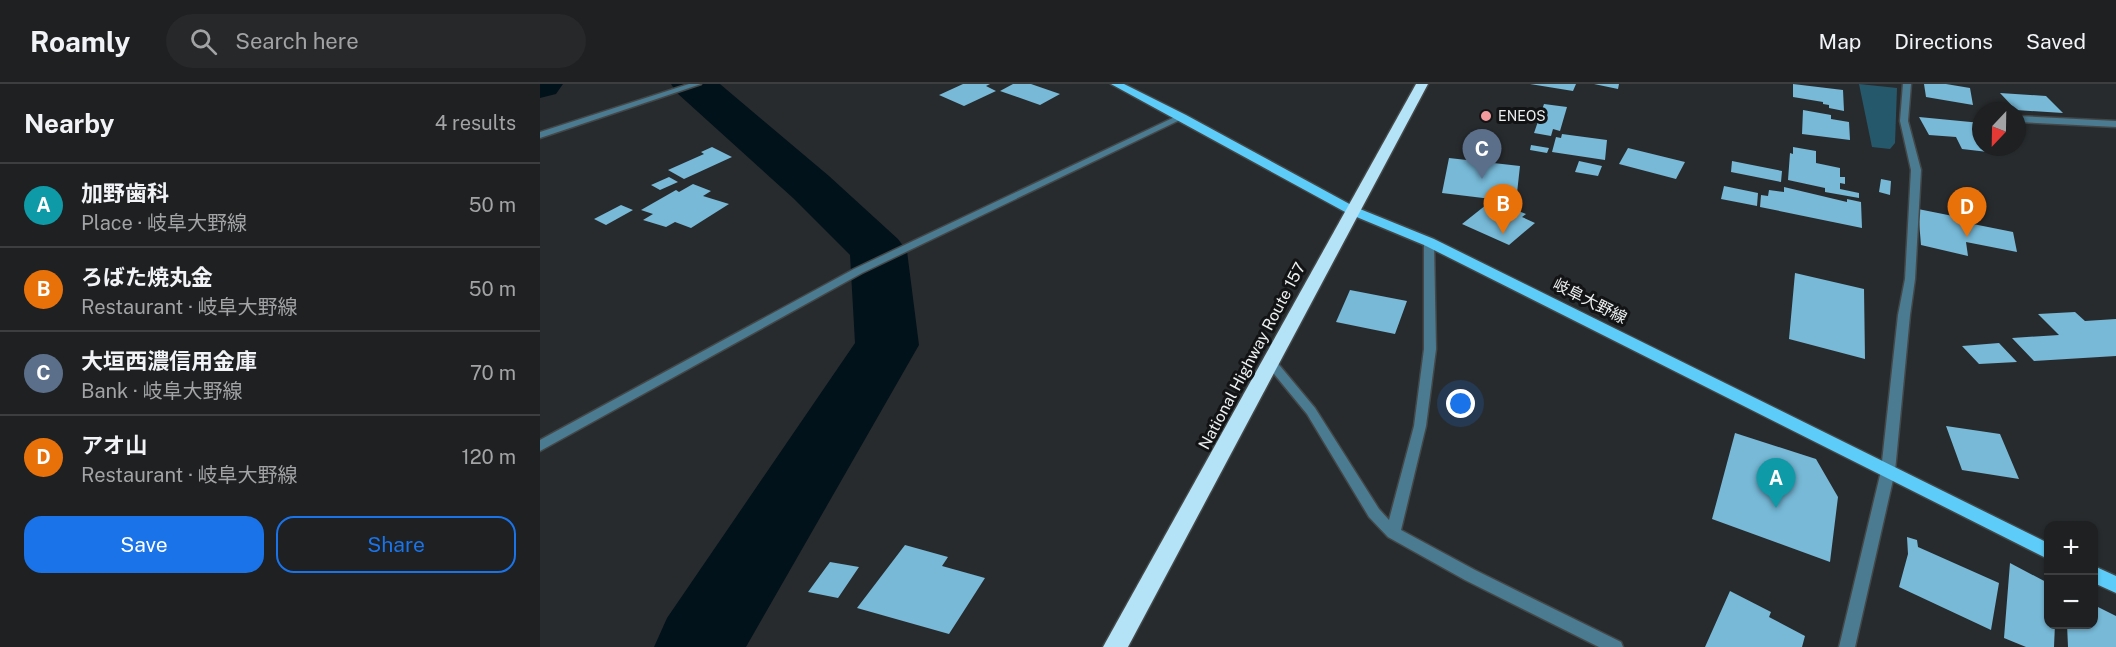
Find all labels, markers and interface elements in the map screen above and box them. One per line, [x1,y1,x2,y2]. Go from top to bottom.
search box [166,14,586,68]
text: Roamly [30,25,130,58]
icon: search [187,25,220,58]
text: Search here [235,28,359,54]
text: Map [1819,29,1861,54]
text: Directions [1894,29,1993,54]
text: Saved [2026,29,2086,54]
north arrow [1972,102,2026,156]
text: Nearby [24,108,114,139]
place label: ENEOS [1498,108,1546,124]
marker: ENEOS [1479,109,1493,123]
text: 4 results [435,111,516,135]
pin: C [1462,130,1502,179]
text: 加野歯科 [81,180,169,206]
pin: B [1484,184,1522,234]
pin: D [1948,188,1986,237]
text: A [36,193,51,217]
text: 50 m [469,193,516,217]
text: Place · 岐阜大野線 [81,211,247,235]
street label: National Highway Route 157 [1195,259,1309,453]
text: ろばた焼丸金 [81,264,213,290]
street label: 岐阜大野線 [1550,274,1630,328]
text: B [37,277,50,301]
text: 50 m [469,277,516,301]
text: Restaurant · 岐阜大野線 [81,295,297,319]
text: 大垣西濃信用金庫 [81,348,257,374]
text: C [36,361,51,385]
text: 70 m [470,361,516,385]
text: Bank · 岐阜大野線 [81,379,242,403]
your location [1446,389,1475,418]
text: アオ山 [81,432,147,458]
text: D [36,445,51,469]
text: 120 m [462,445,516,469]
pin: A [1756,458,1796,508]
text: Restaurant · 岐阜大野線 [81,463,297,487]
button: Save [24,516,264,573]
button: Share [276,516,516,573]
map controls [2044,521,2098,629]
button: + [2044,521,2098,575]
button: − [2044,575,2098,629]

